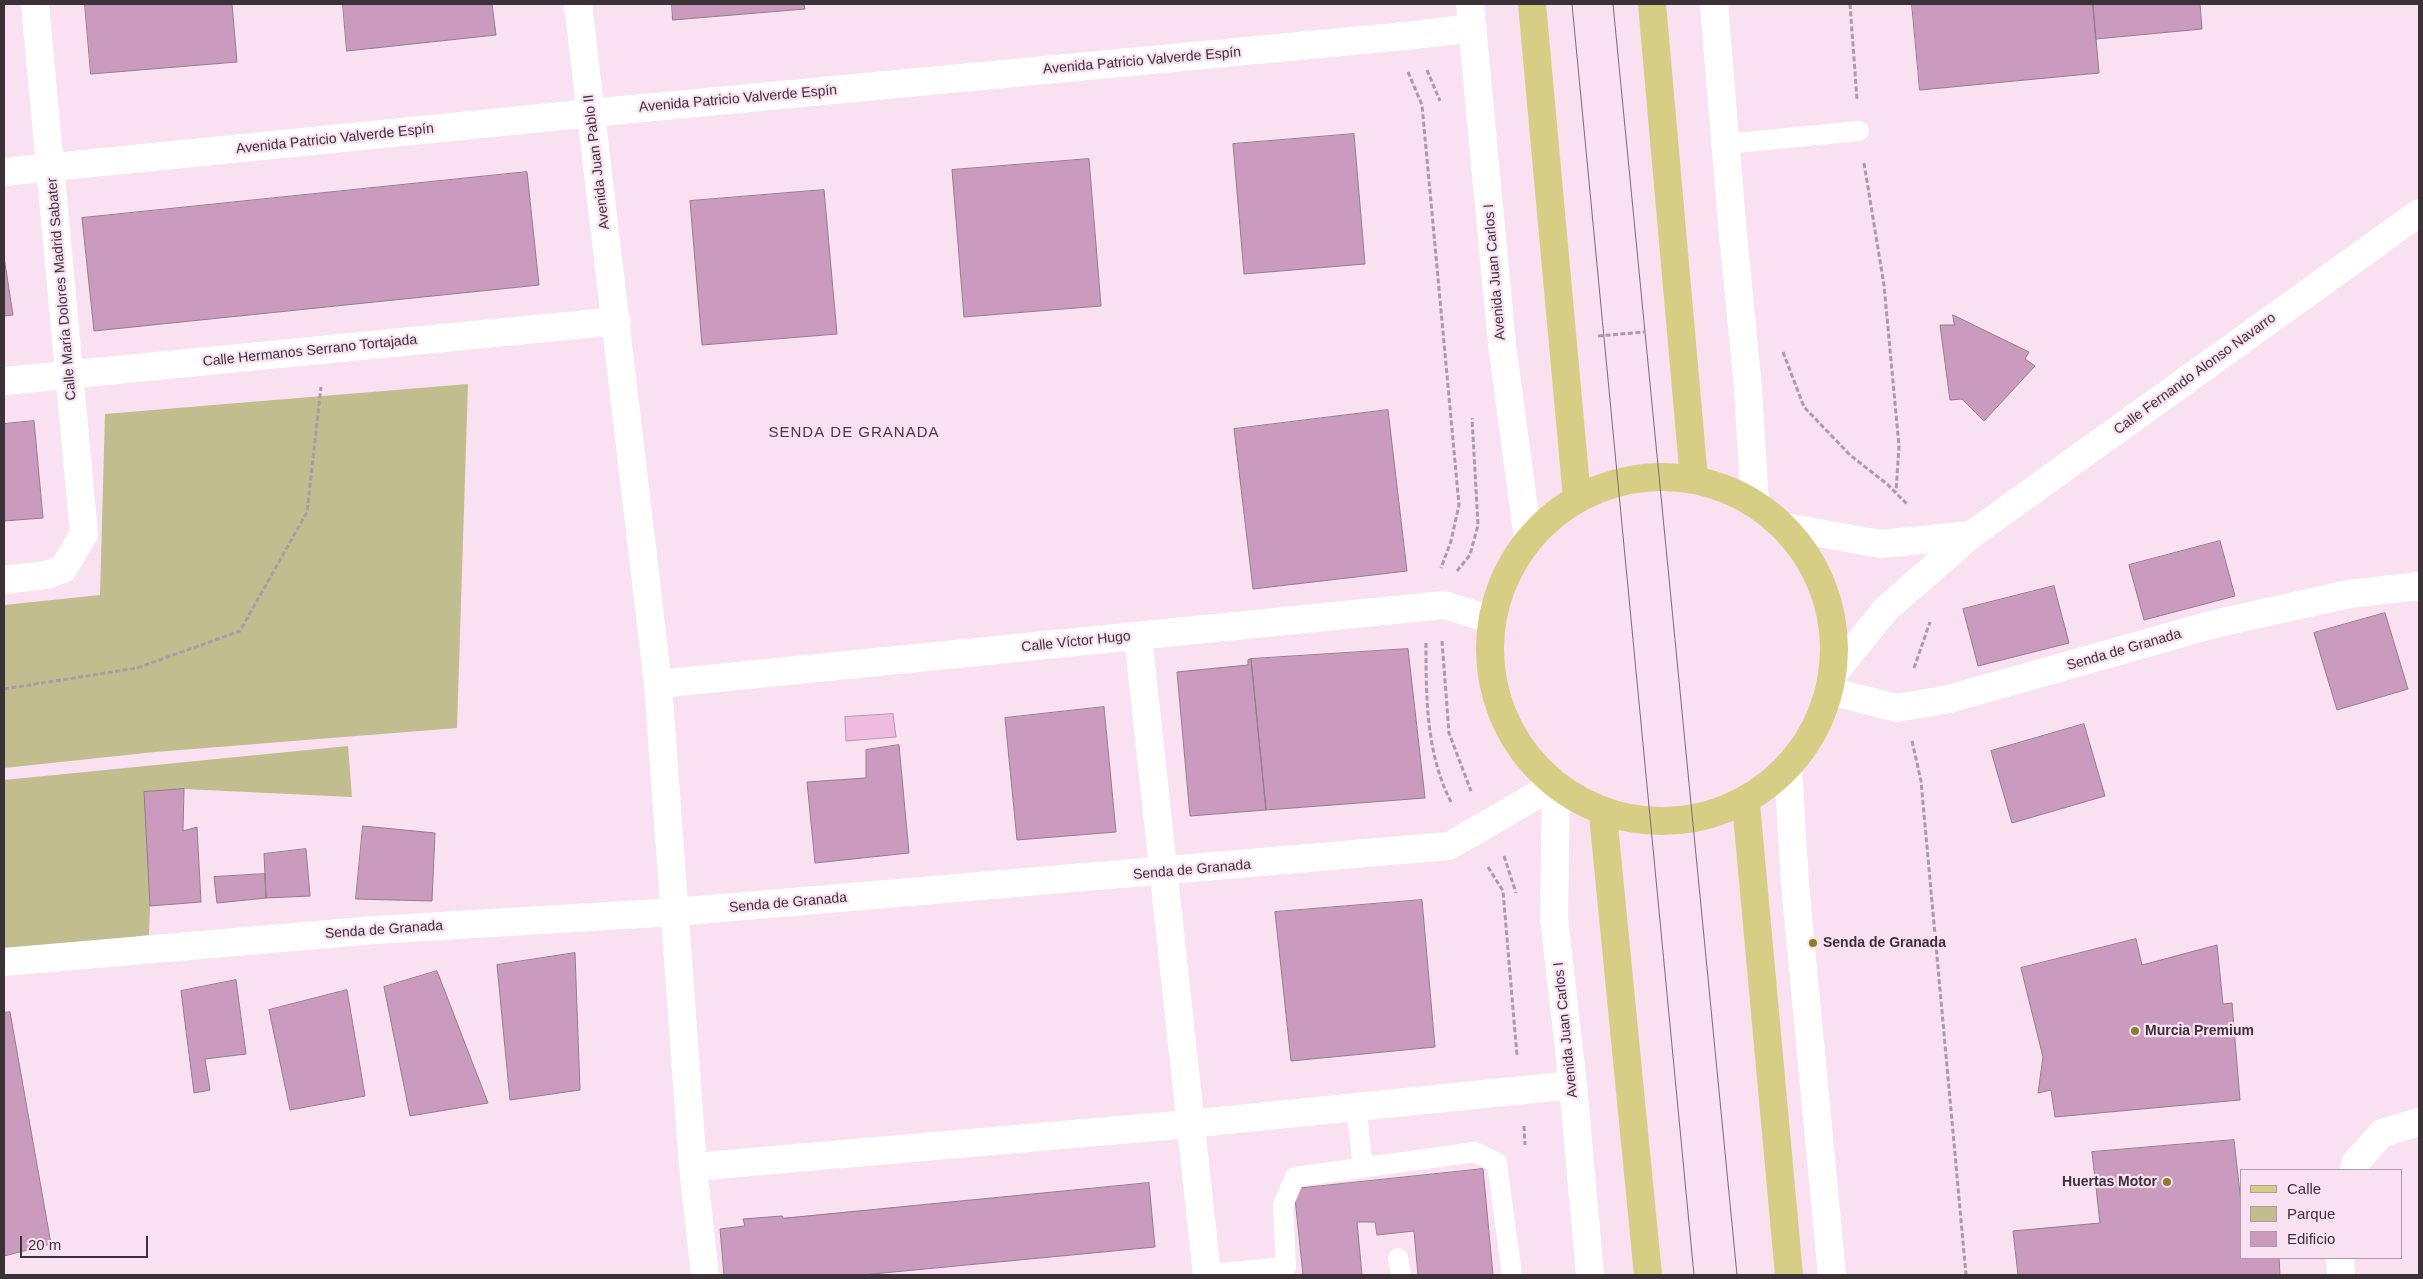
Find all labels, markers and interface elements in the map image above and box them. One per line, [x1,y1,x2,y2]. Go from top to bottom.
street label: Avenida Patricio Valverde Espín [1042,44,1242,78]
street label: Avenida Patricio Valverde Espín [638,82,838,116]
street label: Avenida Juan Pablo II [580,94,614,230]
street label: Avenida Patricio Valverde Espín [235,120,435,158]
street label: Calle María Dolores Madrid Sabater [44,177,80,401]
street label: Avenida Juan Carlos I [1481,203,1509,341]
street label: Calle Fernando Alonso Navarro [2111,310,2279,438]
street label: Calle Hermanos Serrano Tortajada [202,331,418,371]
district label: SENDA DE GRANADA [766,424,942,442]
street label: Senda de Granada [2065,626,2183,674]
street label: Calle Víctor Hugo [1021,628,1131,656]
street label: Senda de Granada [1132,856,1252,884]
street label: Senda de Granada [728,889,848,917]
street label: Senda de Granada [324,917,444,943]
place label: Senda de Granada [1823,935,1946,951]
marker: Senda de Granada [1807,937,1819,949]
street label: Avenida Juan Carlos I [1551,961,1581,1099]
place label: Murcia Premium [2145,1023,2254,1039]
marker: Murcia Premium [2129,1025,2141,1037]
legend [2240,1169,2403,1259]
place label: Huertas Motor [2062,1174,2157,1190]
marker: Huertas Motor [2161,1176,2173,1188]
text: Calle [2287,1180,2321,1197]
text: Parque [2287,1205,2335,1222]
scale bar [22,1226,150,1258]
text: Edificio [2287,1230,2335,1247]
text: 20 m [28,1236,61,1253]

